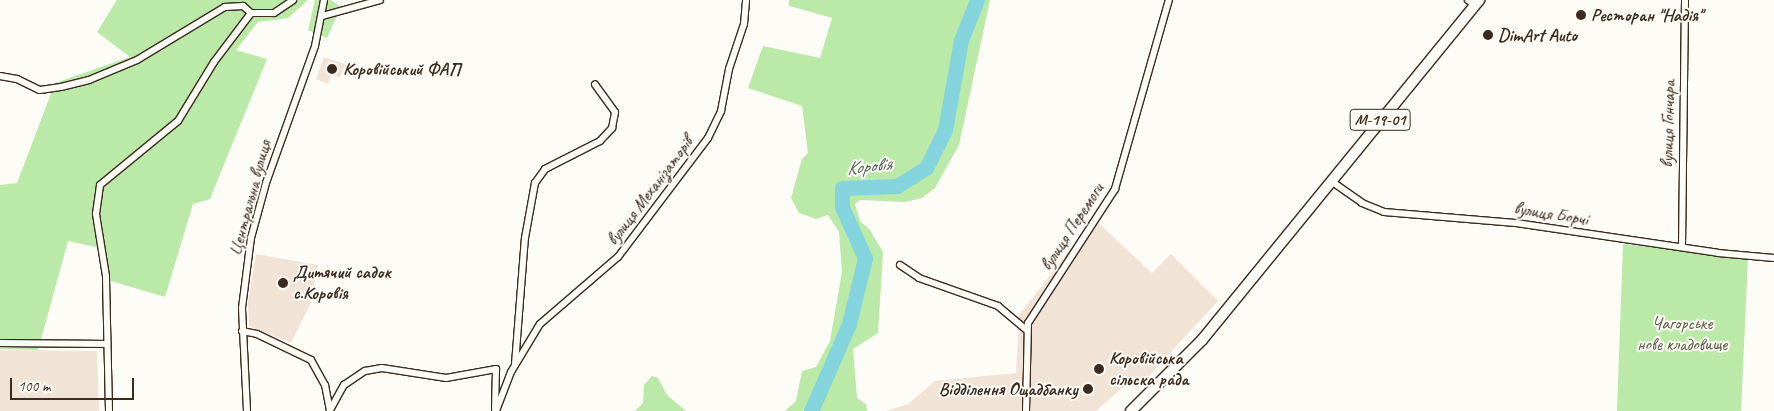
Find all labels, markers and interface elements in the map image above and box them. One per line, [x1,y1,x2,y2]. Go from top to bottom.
place label: Ресторан "Надія" [1591,4,1702,26]
marker: Ресторан "Надія" [1575,9,1587,21]
place label: DimArt Auto [1498,24,1577,46]
marker: DimArt Auto [1482,29,1494,41]
place label: Коровійський ФАП [343,58,460,80]
marker: Коровійський ФАП [325,62,339,76]
street label: вулиця Гончара [1656,80,1680,168]
road number: М-19-01 [1349,106,1411,134]
street label: вулиця Механізаторів [602,132,698,250]
street label: Центральна вулиця [224,138,276,258]
water label: Коровія [845,153,893,181]
street label: вулиця Перемоги [1036,179,1108,275]
street label: вулиця Борчі [1512,197,1590,231]
place label: Дитячий садок с.Коровія [293,262,391,304]
marker: Дитячий садок с.Коровія [277,277,289,289]
park label: Чагорське нове кладовище [1637,313,1727,356]
place label: Коровійська сільска рада [1109,348,1188,390]
marker: Коровійська сільска рада [1093,363,1105,375]
scale bar [12,368,136,400]
text: 100 m [18,377,50,396]
place label: Відділення Ощадбанку [940,378,1078,400]
marker: Відділення Ощадбанку [1082,383,1094,395]

